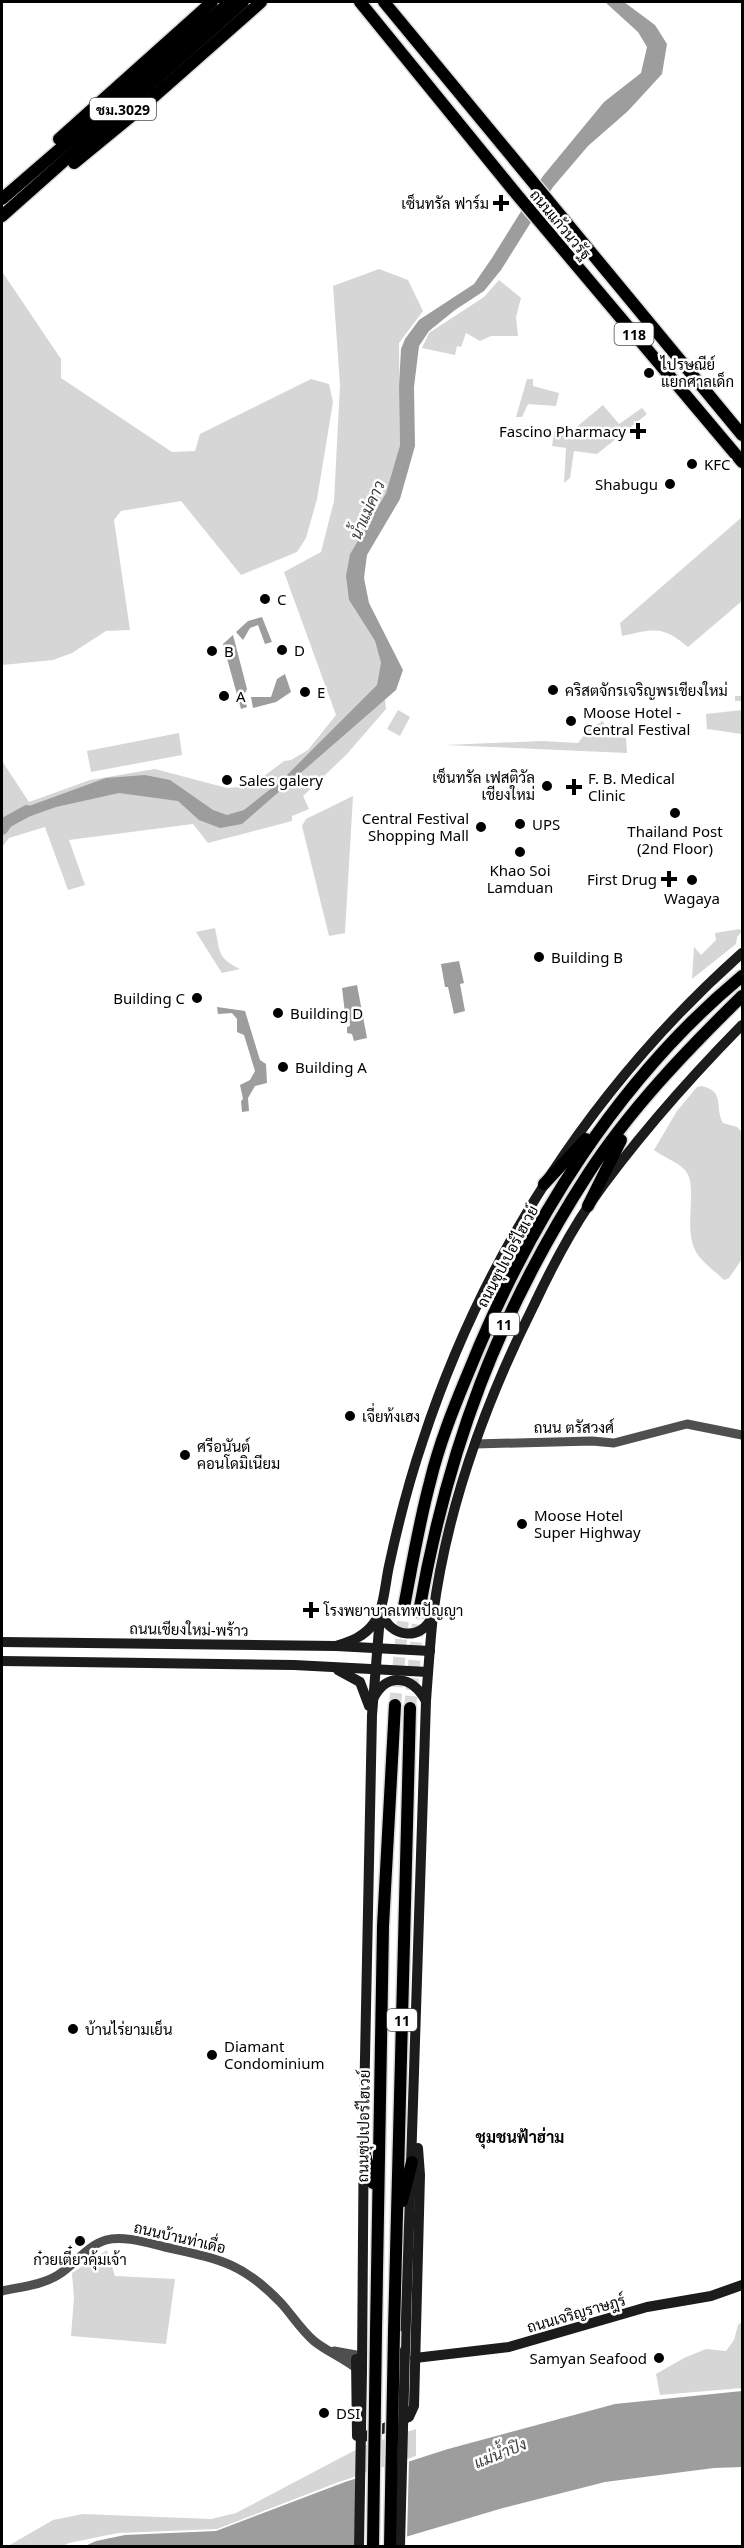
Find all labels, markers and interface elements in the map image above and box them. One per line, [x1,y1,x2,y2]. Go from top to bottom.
road number: ชม.3029 [90,98,156,120]
street label: ถนนแก้วนวรัฐ [525,185,596,264]
place label: เซ็นทรัล ฟาร์ม [401,193,489,213]
marker: เซ็นทรัล ฟาร์ม [494,196,508,210]
road number: 118 [614,323,654,345]
place label: ไปรษณีย์ แยกศาลเด็ก [660,354,734,391]
marker: ไปรษณีย์ แยกศาลเด็ก [642,366,656,380]
place label: Fascino Pharmacy [499,421,626,441]
marker: Fascino Pharmacy [631,424,645,438]
place label: KFC [704,454,731,474]
marker: KFC [685,457,699,471]
place label: Shabugu [595,474,658,494]
water label: น้ำแม่คาว [341,476,390,543]
marker: Shabugu [663,477,677,491]
place label: C [277,589,287,609]
marker: C [258,592,272,606]
place label: D [294,640,305,660]
place label: B [224,641,234,661]
marker: D [275,643,289,657]
marker: B [205,644,219,658]
place label: คริสตจักรเจริญพรเชียงใหม่ [565,680,728,700]
place label: E [317,682,325,702]
marker: คริสตจักรเจริญพรเชียงใหม่ [546,683,560,697]
marker: E [298,685,312,699]
place label: A [236,686,246,706]
marker: A [217,689,231,703]
place label: Moose Hotel - Central Festival [583,702,690,739]
marker: Moose Hotel - Central Festival [564,714,578,728]
place label: เซ็นทรัล เฟสติวัล เชียงใหม่ [432,767,535,804]
place label: F. B. Medical Clinic [588,768,675,805]
place label: Sales galery [239,770,323,790]
marker: Sales galery [220,773,234,787]
marker: F. B. Medical Clinic [565,778,583,796]
marker: เซ็นทรัล เฟสติวัล เชียงใหม่ [540,779,554,793]
marker: Thailand Post (2nd Floor) [668,806,682,820]
place label: Central Festival Shopping Mall [362,808,469,845]
place label: UPS [532,814,560,834]
marker: UPS [513,817,527,831]
marker: Central Festival Shopping Mall [474,820,488,834]
place label: Thailand Post (2nd Floor) [627,821,723,858]
marker: Khao Soi Lamduan [513,845,527,859]
place label: Khao Soi Lamduan [487,860,553,897]
place label: First Drug [587,869,657,889]
marker: First Drug [662,872,676,886]
marker: Wagaya [685,873,699,887]
place label: Wagaya [664,888,720,908]
place label: Building B [551,947,623,967]
marker: Building B [532,950,546,964]
place label: Building C [113,988,186,1008]
marker: Building C [190,991,204,1005]
place label: Building D [290,1003,363,1023]
marker: Building D [271,1006,285,1020]
place label: Building A [295,1057,367,1077]
marker: Building A [276,1060,290,1074]
street label: ถนนซุปเปอร์ไฮเวย์ [472,1202,544,1311]
road number: 11 [489,1313,519,1335]
place label: เจี่ยท้งเฮง [362,1402,420,1426]
marker: เจี่ยท้งเฮง [343,1409,357,1423]
street label: ถนน ตรัสวงศ์ [534,1417,614,1437]
place label: ศรีอนันต์ คอนโดมิเนียม [197,1436,280,1473]
marker: ศรีอนันต์ คอนโดมิเนียม [178,1448,192,1462]
place label: Moose Hotel Super Highway [534,1505,641,1542]
marker: Moose Hotel Super Highway [515,1517,529,1531]
place label: โรงพยาบาลเทพปัญญา [323,1600,463,1620]
marker: โรงพยาบาลเทพปัญญา [302,1601,320,1619]
street label: ถนนเชียงใหม่-พร้าว [129,1618,249,1640]
road number: 11 [387,2009,417,2031]
place label: บ้านไร่ยามเย็น [85,2019,172,2039]
marker: บ้านไร่ยามเย็น [66,2022,80,2036]
place label: Diamant Condominium [224,2036,324,2073]
marker: Diamant Condominium [205,2048,219,2062]
street label: ถนนซุปเปอร์ไฮเวย์ [352,2069,376,2183]
district label: ชุมชนฟ้าฮ่าม [476,2126,564,2149]
street label: ถนนบ้านท่าเดื่อ [132,2213,229,2257]
marker: ก๋วยเตี๋ยวคุ้มเจ้า [73,2234,87,2248]
place label: ก๋วยเตี๋ยวคุ้มเจ้า [33,2245,127,2271]
street label: ถนนเจริญราษฎร์ [524,2289,628,2338]
place label: Samyan Seafood [529,2348,647,2368]
marker: Samyan Seafood [652,2351,666,2365]
place label: DSI [336,2403,360,2423]
marker: DSI [317,2406,331,2420]
water label: แม่น้ำปิง [469,2430,530,2473]

